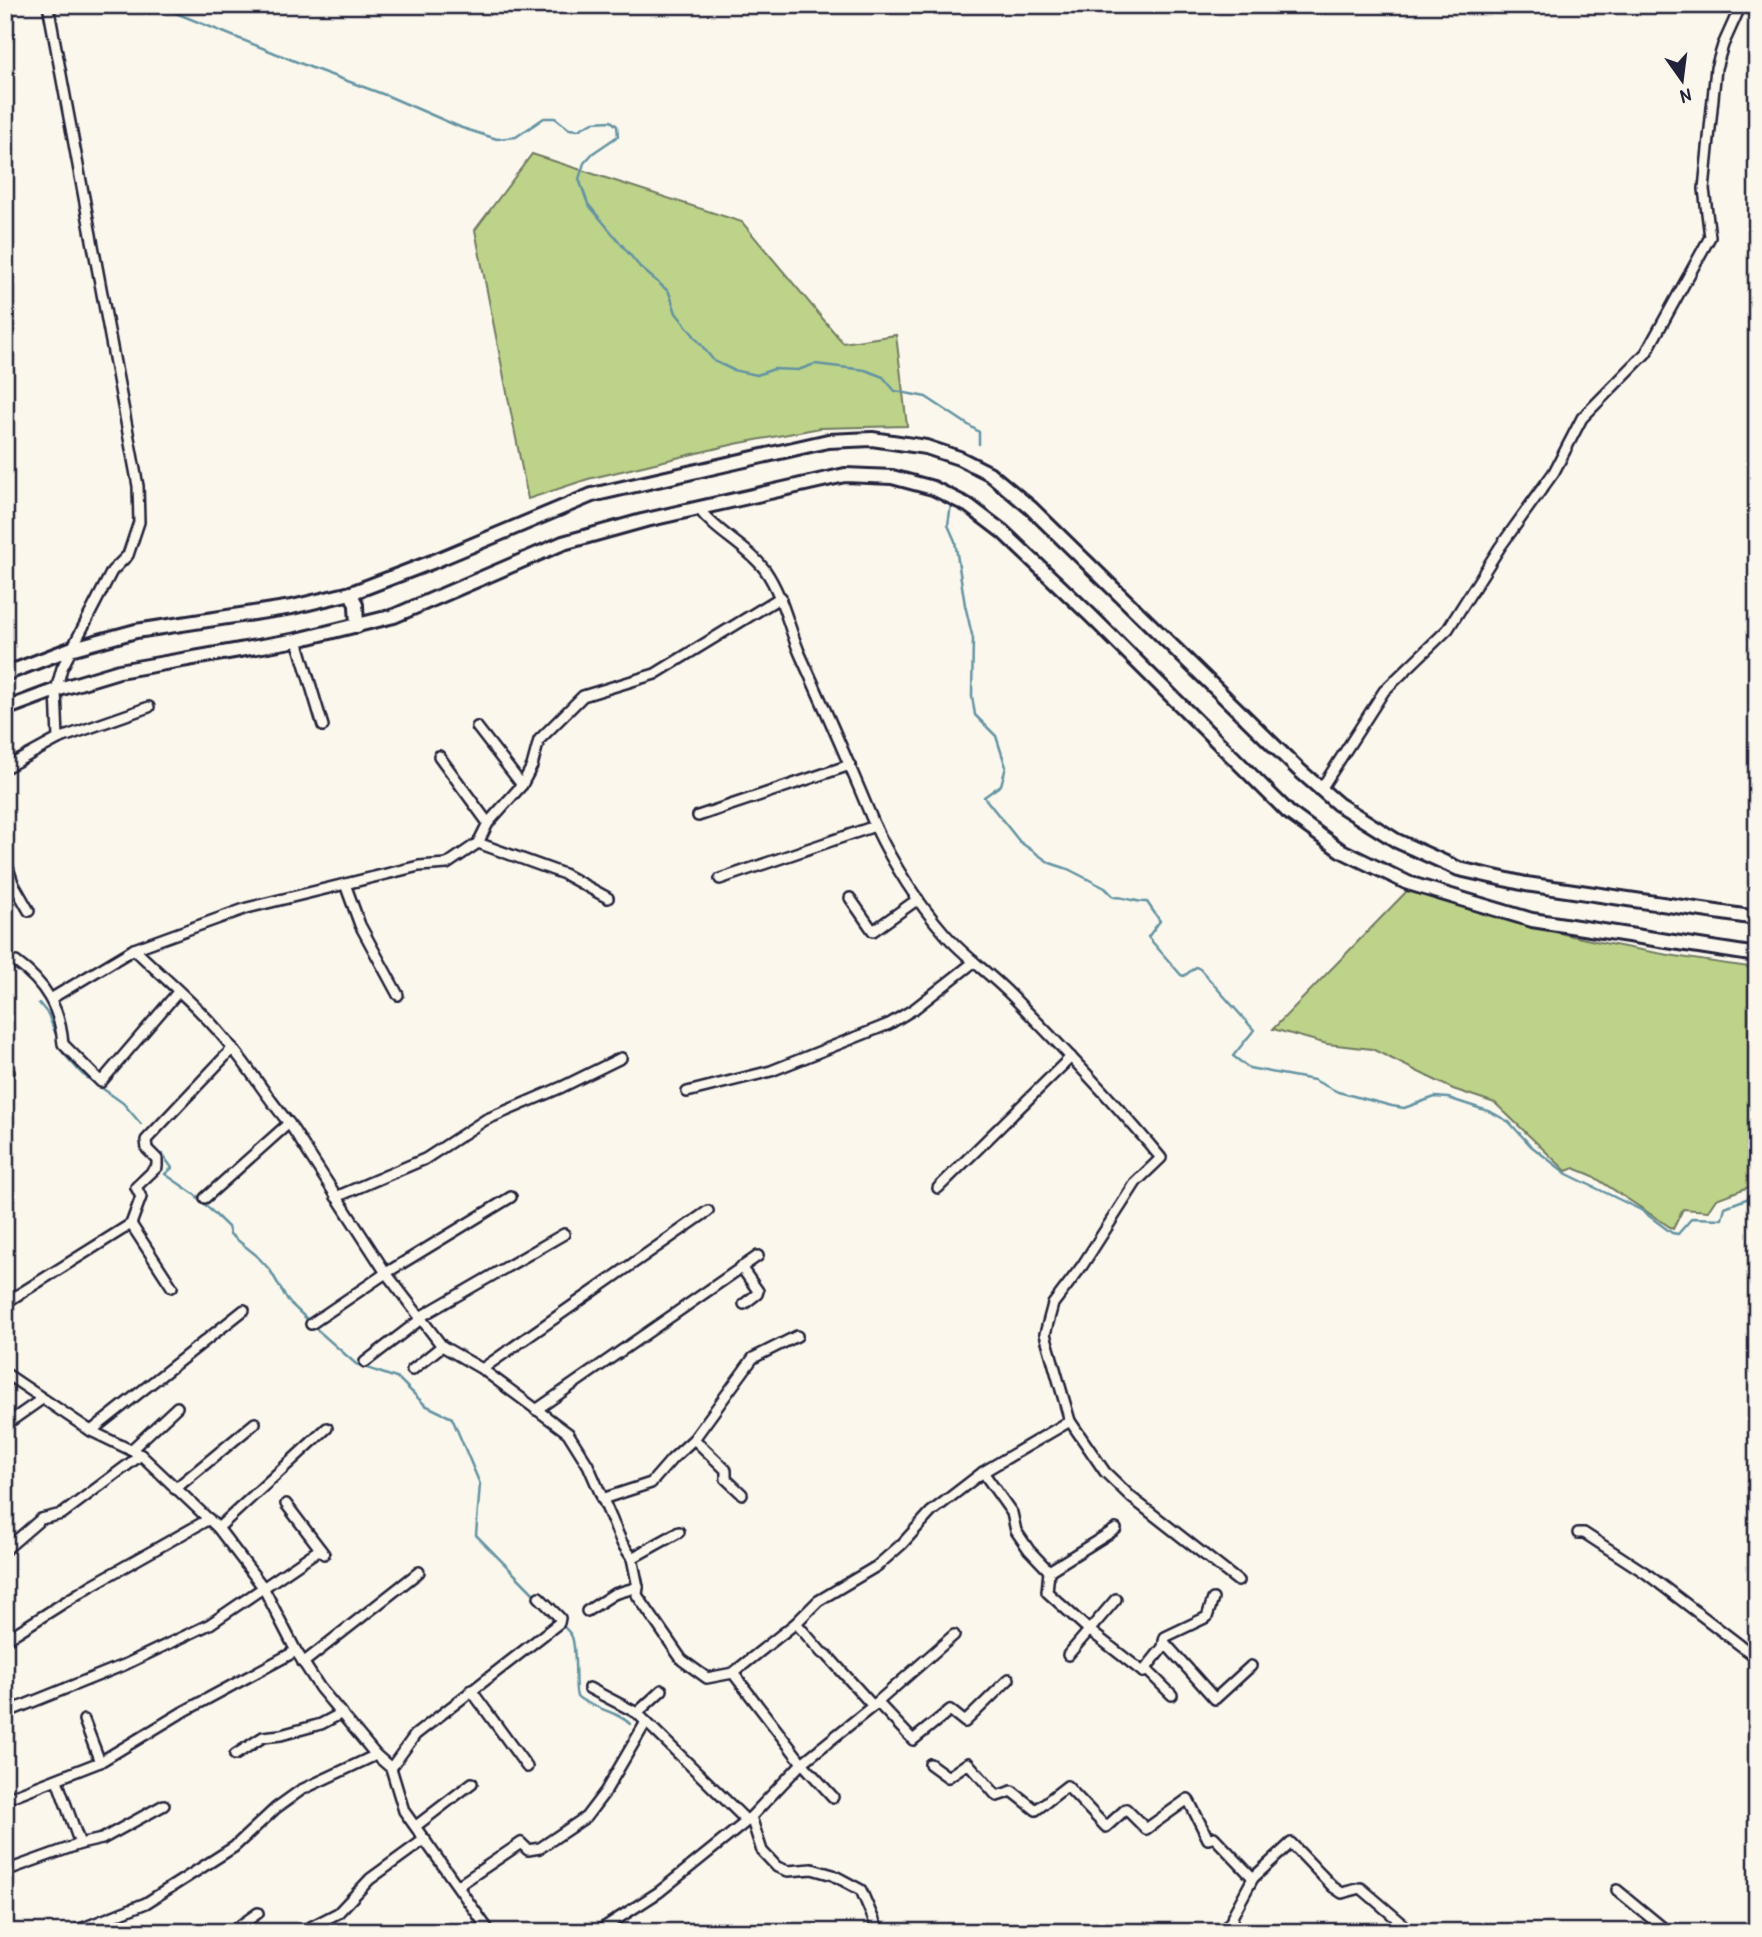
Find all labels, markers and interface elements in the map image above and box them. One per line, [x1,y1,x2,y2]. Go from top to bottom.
north arrow [1646,46,1716,116]
text: N [1678,83,1694,110]

